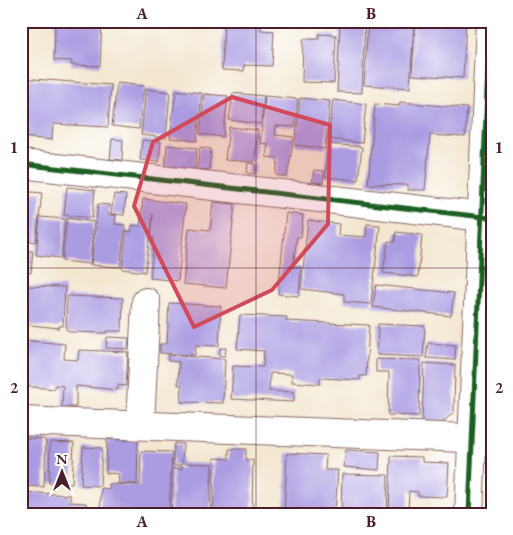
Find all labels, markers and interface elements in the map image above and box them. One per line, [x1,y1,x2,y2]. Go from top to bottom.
text: A [135,3,148,24]
text: B [366,3,376,24]
text: 1 [10,137,18,158]
text: 1 [495,137,503,158]
text: 2 [10,377,19,398]
text: 2 [495,377,504,398]
north arrow [38,448,88,498]
text: N [56,450,68,468]
text: A [135,511,148,532]
text: B [366,511,376,532]

